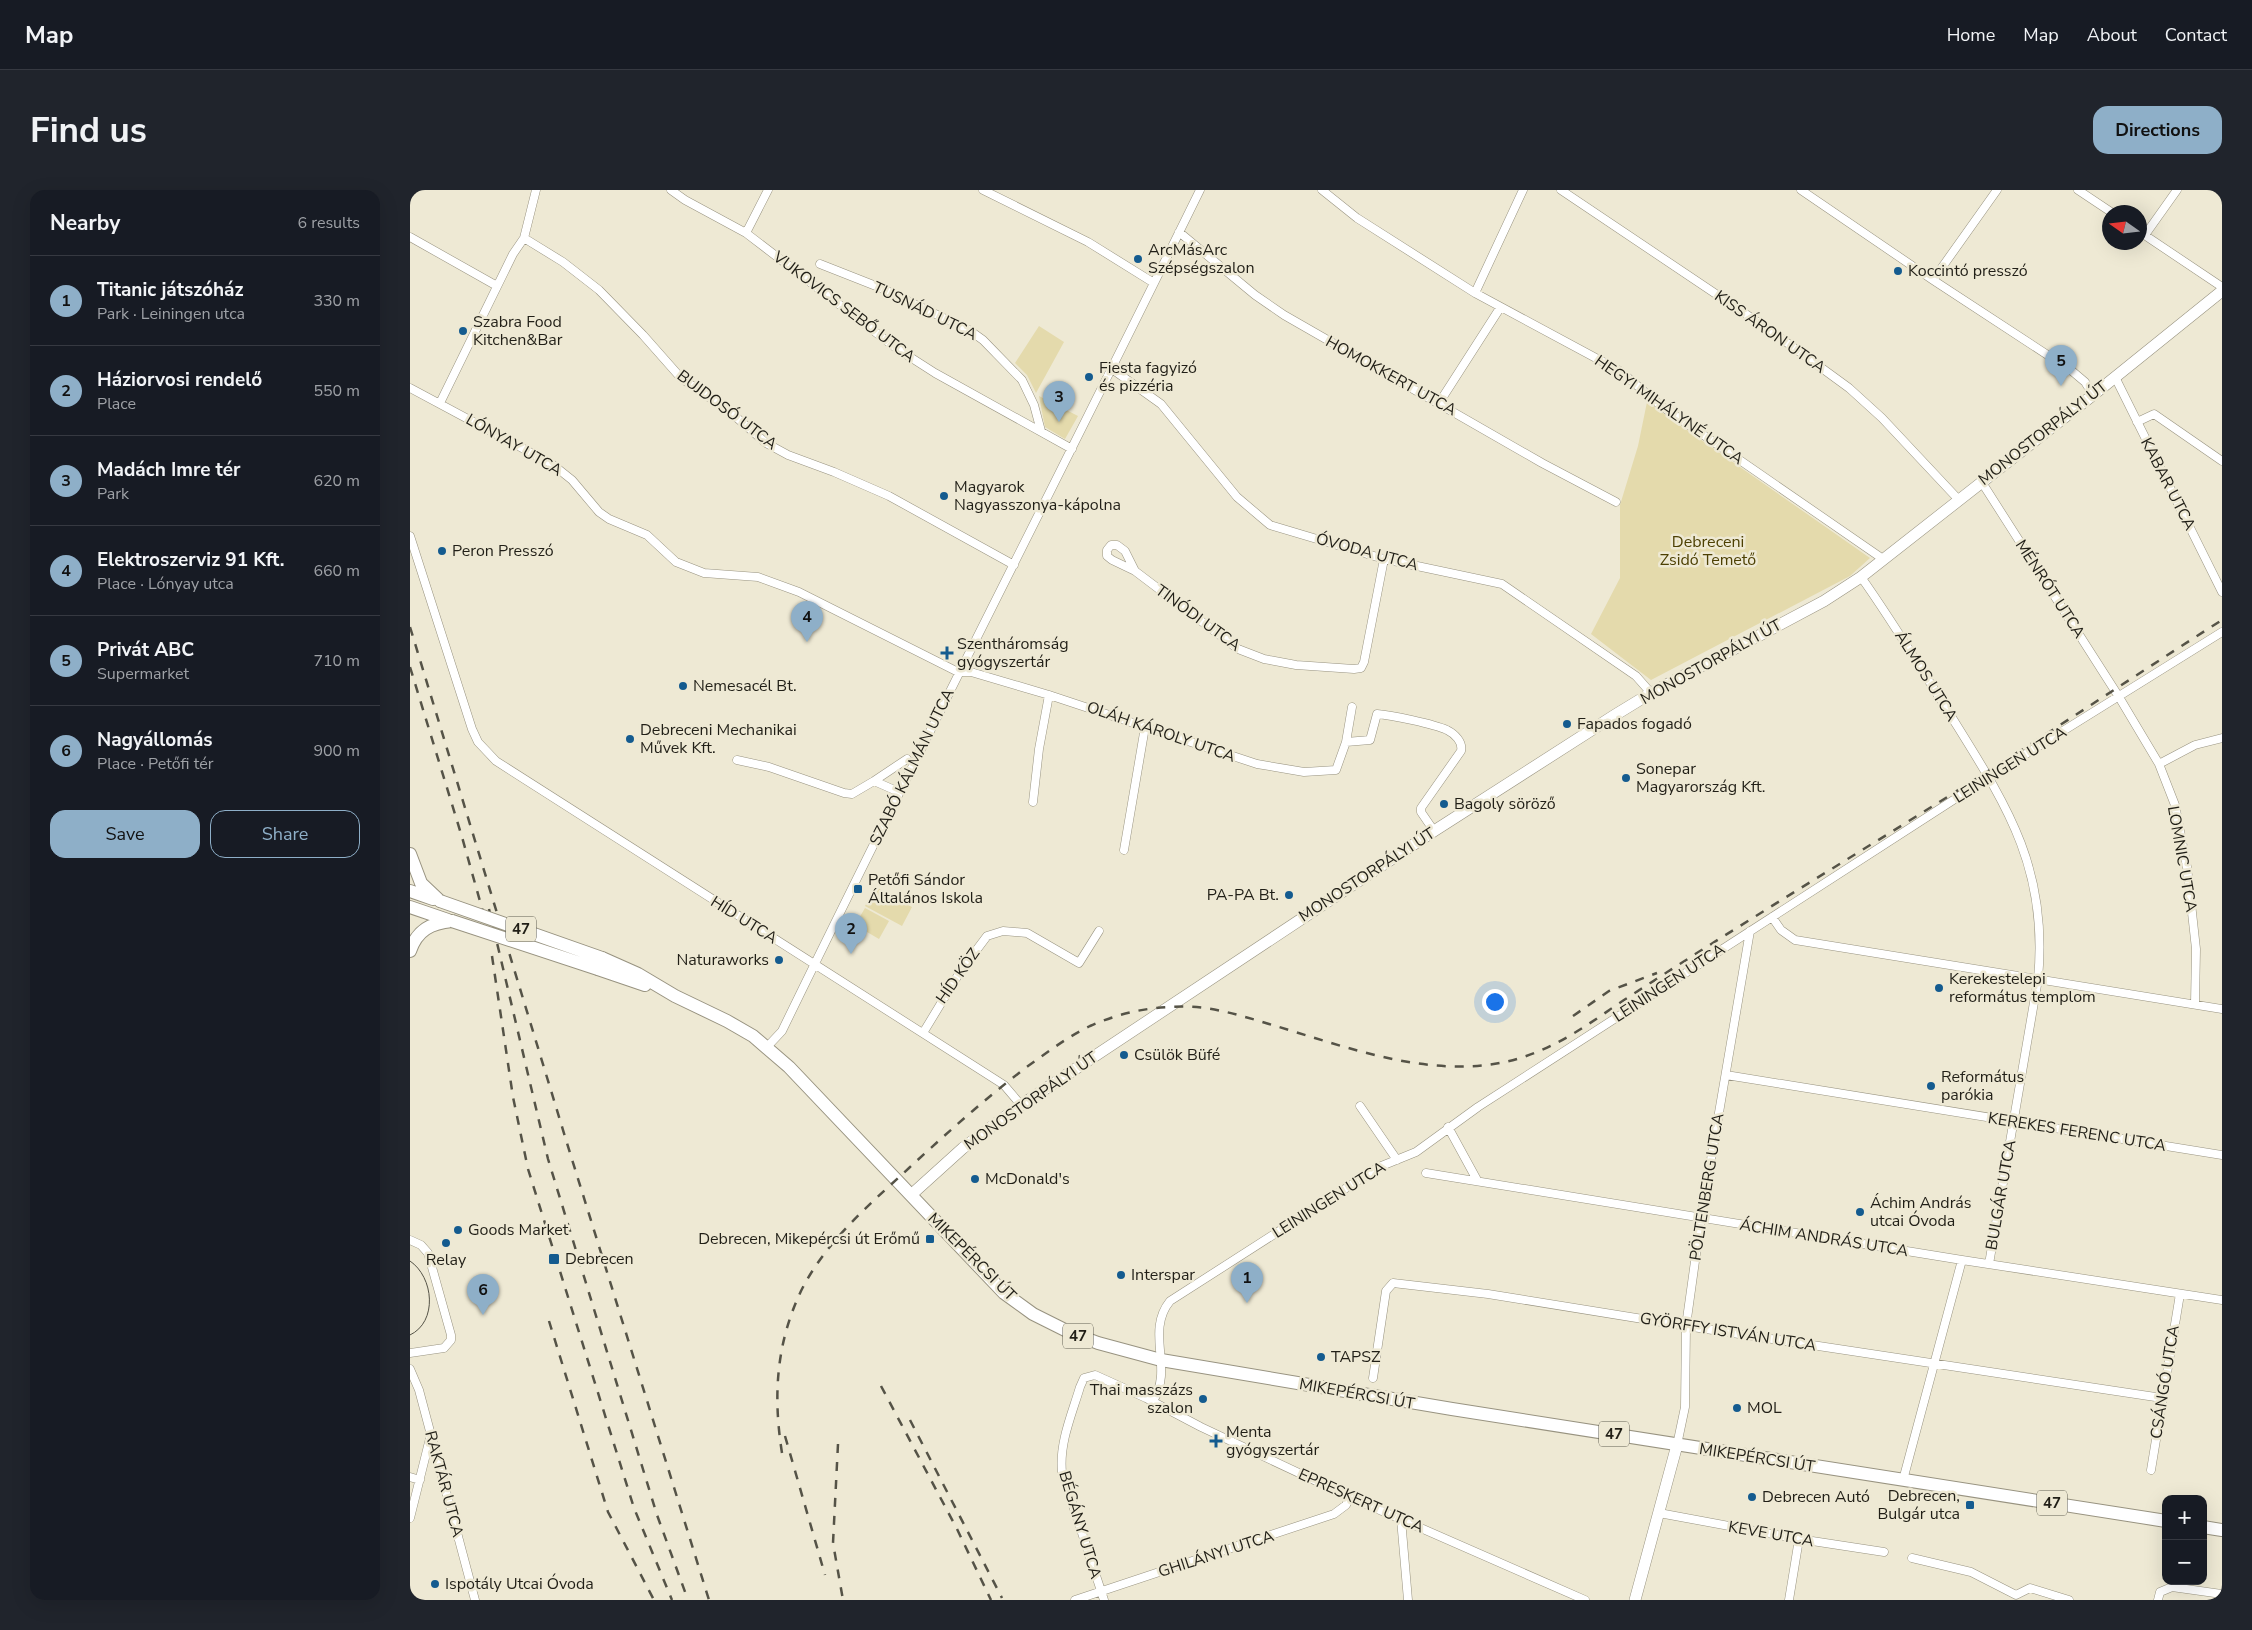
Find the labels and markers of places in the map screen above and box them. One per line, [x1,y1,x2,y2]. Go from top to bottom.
place label: ArcMásArc Szépségszalon [1148,239,1255,279]
marker: ArcMásArc Szépségszalon [1132,253,1144,265]
place label: Koccintó presszó [1908,260,2028,282]
marker: Koccintó presszó [1892,265,1904,277]
place label: Szabra Food Kitchen&Bar [473,311,563,351]
marker: Szabra Food Kitchen&Bar [457,325,469,337]
pin: 5 [2045,345,2077,386]
place label: Fiesta fagyizó és pizzéria [1099,357,1197,397]
marker: Fiesta fagyizó és pizzéria [1083,371,1095,383]
pin: 3 [1043,381,1075,422]
place label: Magyarok Nagyasszonya-kápolna [954,476,1121,516]
marker: Magyarok Nagyasszonya-kápolna [938,490,950,502]
place label: Peron Presszó [452,540,554,562]
marker: Peron Presszó [436,545,448,557]
pin: 4 [791,601,823,642]
place label: Szentháromság gyógyszertár [957,633,1069,673]
marker: Szentháromság gyógyszertár [941,647,953,659]
place label: Nemesacél Bt. [693,675,797,697]
marker: Nemesacél Bt. [677,680,689,692]
place label: Fapados fogadó [1577,713,1692,735]
marker: Fapados fogadó [1561,718,1573,730]
place label: Debreceni Mechanikai Művek Kft. [640,719,797,759]
marker: Debreceni Mechanikai Művek Kft. [624,733,636,745]
place label: Sonepar Magyarország Kft. [1636,758,1765,798]
marker: Sonepar Magyarország Kft. [1620,772,1632,784]
place label: Bagoly söröző [1454,793,1556,815]
marker: Bagoly söröző [1438,798,1450,810]
place label: Petőfi Sándor Általános Iskola [868,869,983,909]
marker: Petőfi Sándor Általános Iskola [852,883,864,895]
place label: PA-PA Bt. [1207,884,1279,906]
marker: PA-PA Bt. [1283,889,1295,901]
pin: 2 [835,913,867,954]
place label: Naturaworks [677,949,769,971]
marker: Naturaworks [773,954,785,966]
place label: Kerekestelepi református templom [1949,968,2096,1008]
marker: Kerekestelepi református templom [1933,982,1945,994]
place label: Csülök Büfé [1134,1044,1220,1066]
marker: Csülök Büfé [1118,1049,1130,1061]
place label: Református parókia [1941,1066,2024,1106]
marker: Református parókia [1925,1080,1937,1092]
place label: McDonald's [985,1168,1070,1190]
marker: McDonald's [969,1173,981,1185]
place label: Áchim András utcai Óvoda [1870,1192,1972,1232]
marker: Áchim András utcai Óvoda [1854,1206,1866,1218]
place label: Goods Market [468,1219,569,1241]
marker: Goods Market [452,1224,464,1236]
place label: Debrecen, Mikepércsi út Erőmű [698,1228,920,1250]
marker: Debrecen, Mikepércsi út Erőmű [924,1233,936,1245]
marker: Relay [440,1237,452,1249]
place label: Debrecen [565,1248,634,1270]
place label: Relay [426,1249,467,1271]
marker: Debrecen [547,1252,561,1266]
pin: 1 [1231,1262,1263,1303]
place label: Interspar [1131,1264,1195,1286]
marker: Interspar [1115,1269,1127,1281]
pin: 6 [467,1274,499,1315]
place label: TAPSZ [1331,1346,1381,1368]
marker: TAPSZ [1315,1351,1327,1363]
place label: Thai masszázs szalon [1090,1379,1193,1419]
marker: Thai masszázs szalon [1197,1393,1209,1405]
place label: MOL [1747,1397,1782,1419]
marker: MOL [1731,1402,1743,1414]
place label: Menta gyógyszertár [1226,1421,1319,1461]
marker: Menta gyógyszertár [1210,1435,1222,1447]
place label: Debrecen, Bulgár utca [1878,1485,1960,1525]
place label: Debrecen Autó [1762,1486,1870,1508]
marker: Debrecen Autó [1746,1491,1758,1503]
marker: Debrecen, Bulgár utca [1964,1499,1976,1511]
place label: Ispotály Utcai Óvoda [445,1573,594,1595]
marker: Ispotály Utcai Óvoda [429,1578,441,1590]

